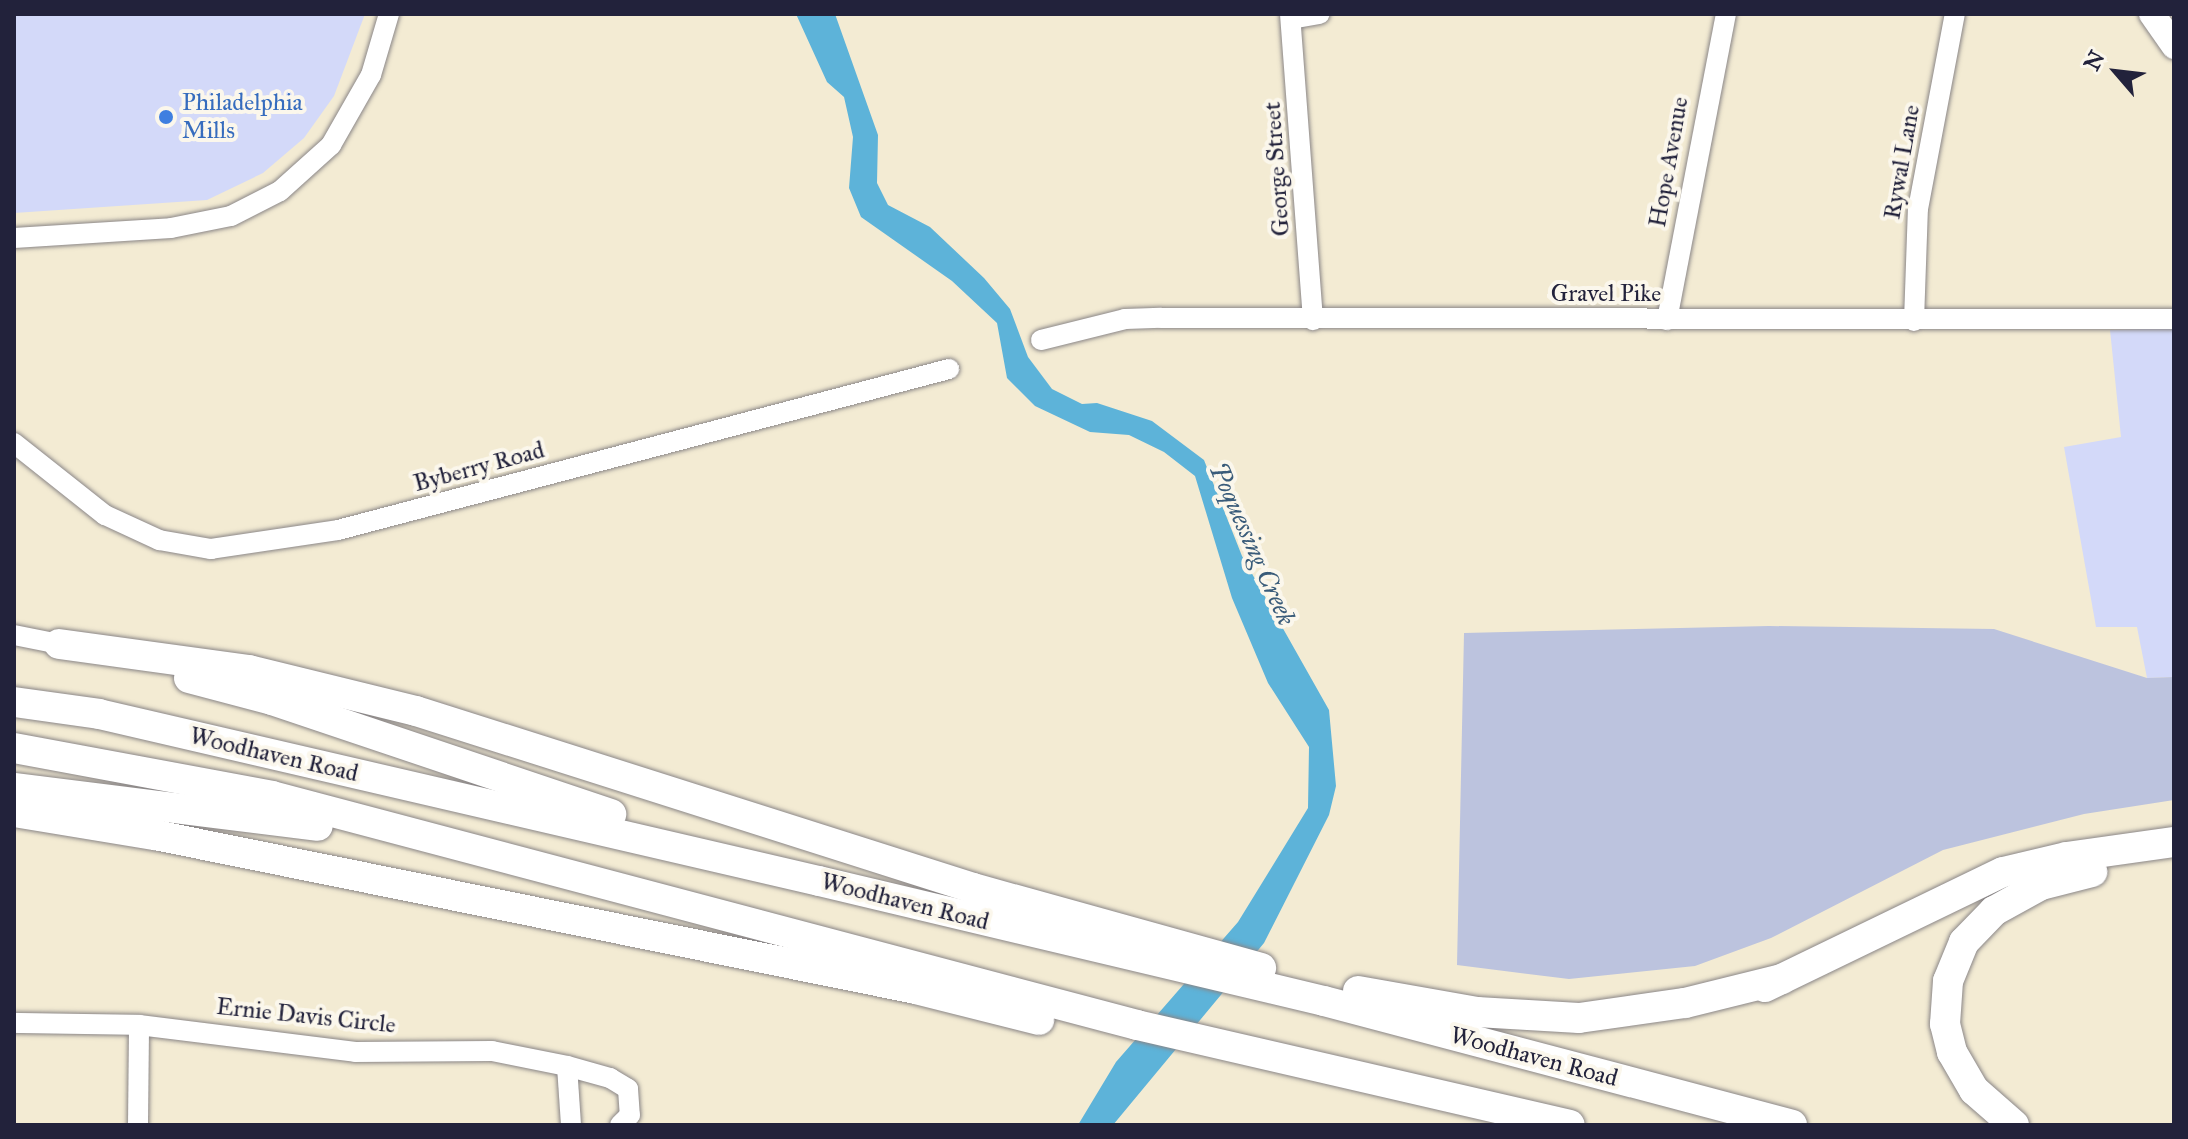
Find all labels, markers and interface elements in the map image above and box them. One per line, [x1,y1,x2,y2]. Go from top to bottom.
north arrow [2076,32,2156,112]
text: N [2078,46,2111,75]
place label: Philadelphia Mills [182,89,303,145]
street label: Hope Avenue [1643,95,1695,229]
street label: George Street [1258,101,1296,237]
street label: Rywal Lane [1878,102,1926,222]
marker: Philadelphia Mills [157,108,175,126]
street label: Gravel Pike [1551,280,1661,308]
street label: Byberry Road [410,436,548,498]
water label: Poquessing Creek [1202,458,1302,630]
street label: Woodhaven Road [187,722,361,788]
street label: Woodhaven Road [818,867,992,937]
street label: Ernie Davis Circle [215,992,397,1040]
street label: Woodhaven Road [1447,1021,1621,1093]

